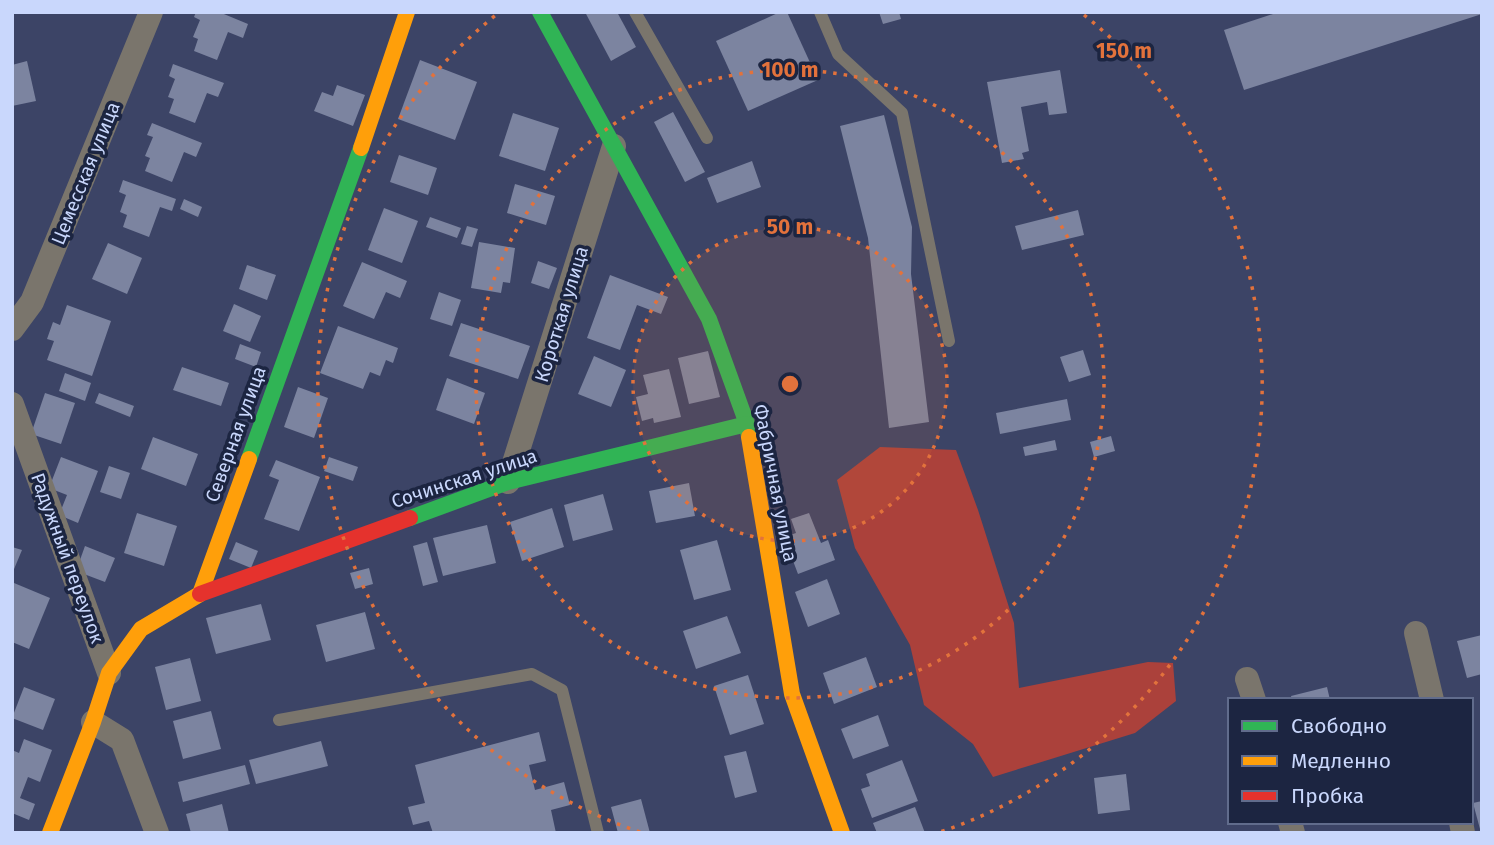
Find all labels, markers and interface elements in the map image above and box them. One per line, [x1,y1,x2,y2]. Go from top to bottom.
text: 150 m [1096,38,1152,64]
text: 100 m [761,57,819,83]
street label: Цемесская улица [46,98,125,248]
text: 50 m [767,214,813,240]
street label: Короткая улица [530,243,593,385]
street label: Северная улица [200,363,271,505]
centre of rings [778,372,802,396]
street label: Фабричная улица [749,402,802,564]
street label: Сочинская улица [388,444,540,513]
street label: Радужный переулок [26,470,109,647]
legend [1228,698,1473,824]
text: Свободно [1291,713,1387,739]
text: Медленно [1291,748,1391,774]
text: Пробка [1291,783,1364,809]

